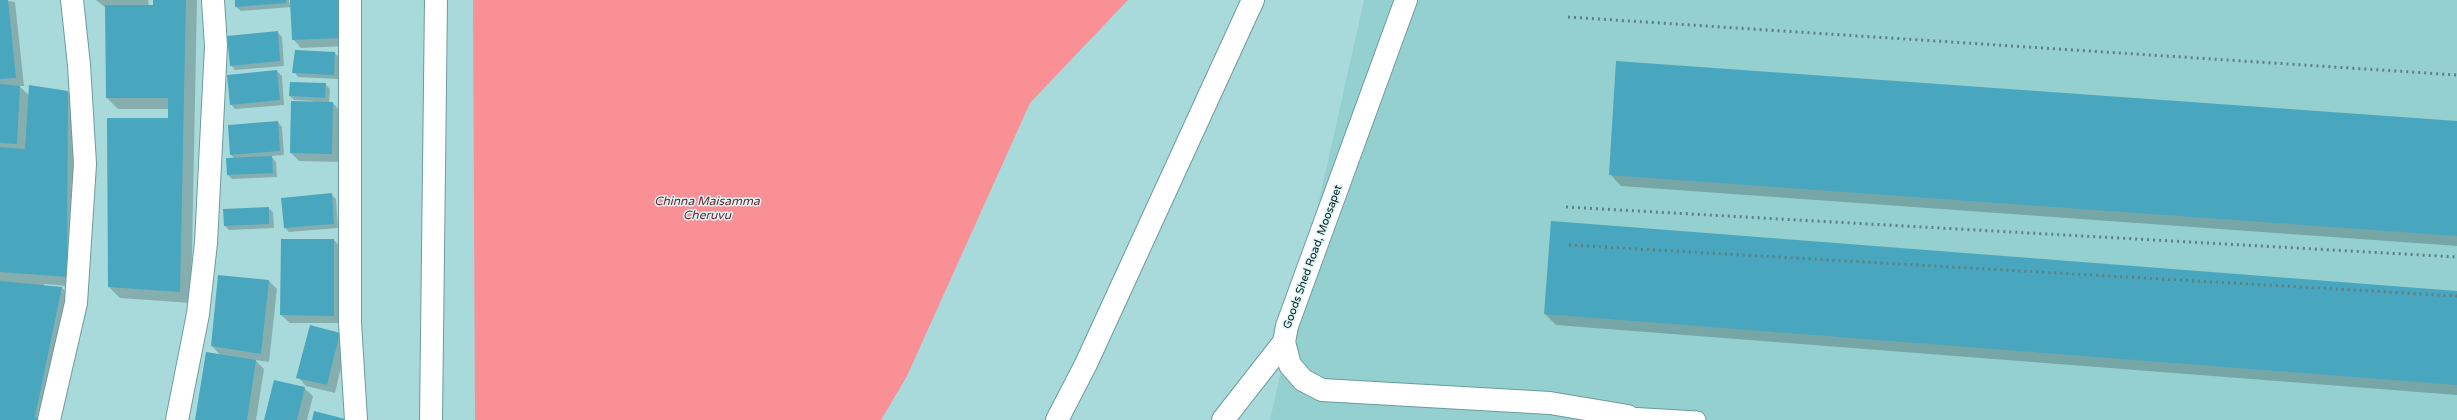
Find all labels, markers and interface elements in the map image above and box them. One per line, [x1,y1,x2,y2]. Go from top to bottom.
street label: Goods Shed Road, Moosapet [1281,183,1345,331]
water label: Chinna Maisamma Cheruvu [654,195,760,223]

